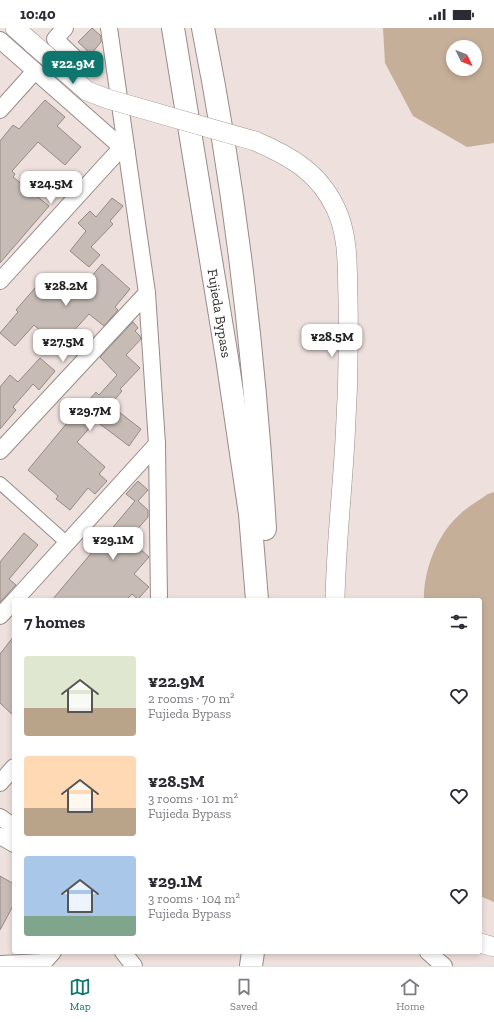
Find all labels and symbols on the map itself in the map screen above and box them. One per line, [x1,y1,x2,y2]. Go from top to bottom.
north arrow [446,40,482,76]
pin: ¥22.9M [40,51,106,85]
pin: ¥24.5M [18,171,84,205]
street label: Fujieda Bypass [204,268,235,359]
pin: ¥28.2M [33,273,99,307]
pin: ¥28.5M [299,324,365,358]
pin: ¥27.5M [30,329,96,363]
pin: ¥29.7M [57,398,123,432]
pin: ¥29.1M [80,527,146,561]

